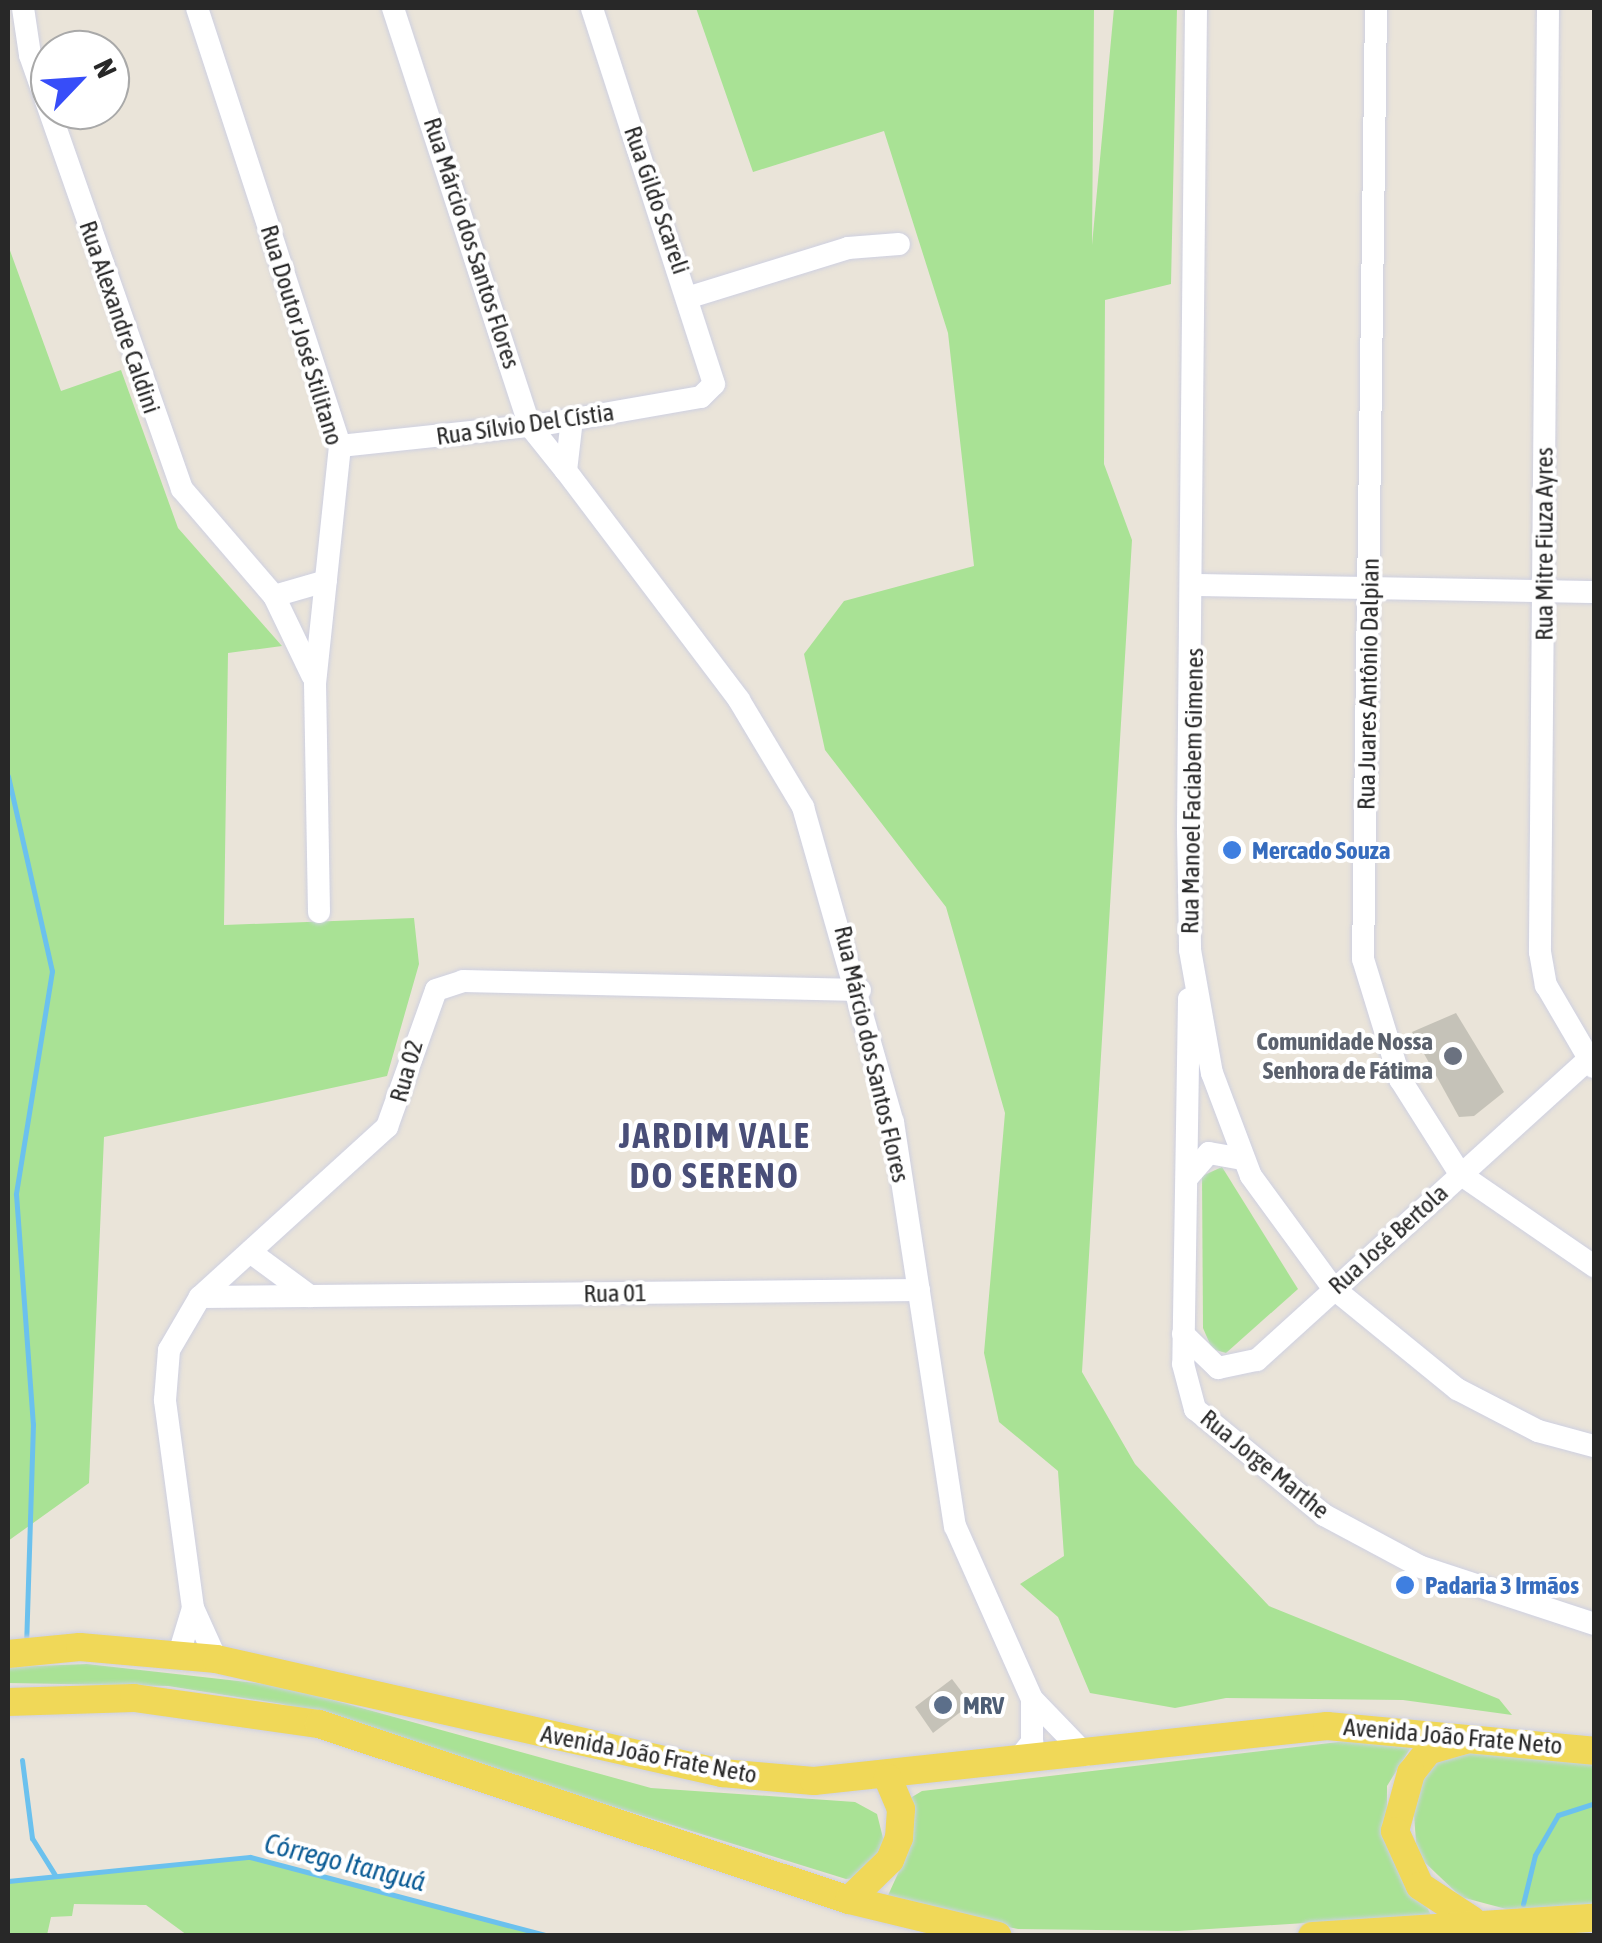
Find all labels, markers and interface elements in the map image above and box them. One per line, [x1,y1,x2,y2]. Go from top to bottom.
north arrow [30,30,130,130]
text: N [87,54,123,82]
street label: Rua Márcio dos Santos Flores [417,114,527,372]
street label: Rua Gildo Scareli [618,122,696,278]
street label: Rua Alexandre Caldini [73,217,167,417]
street label: Rua Doutor José Stilitano [254,221,350,449]
street label: Rua Sílvio Del Cístia [434,397,616,451]
street label: Rua Mitre Fiuza Ayres [1529,447,1559,641]
street label: Rua Juares Antônio Dalpian [1351,558,1385,810]
street label: Rua Manoel Faciabem Gimenes [1175,648,1209,934]
place label: Mercado Souza [1252,835,1390,865]
marker: Mercado Souza [1221,839,1243,861]
street label: Rua Márcio dos Santos Flores [828,923,916,1185]
place label: Comunidade Nossa Senhora de Fátima [1256,1027,1433,1086]
street label: Rua 02 [383,1037,429,1105]
marker: Comunidade Nossa Senhora de Fátima [1442,1045,1464,1067]
district label: JARDIM VALE DO SERENO [619,1114,811,1196]
street label: Rua José Bertola [1322,1178,1454,1300]
street label: Rua 01 [583,1277,647,1309]
street label: Rua Jorge Marthe [1194,1403,1336,1525]
place label: Padaria 3 Irmãos [1425,1570,1579,1600]
marker: Padaria 3 Irmãos [1394,1574,1416,1596]
place label: MRV [963,1690,1004,1720]
marker: MRV [932,1694,954,1716]
street label: Avenida João Frate Neto [1342,1711,1564,1761]
street label: Avenida João Frate Neto [538,1718,760,1790]
water label: Córrego Itanguá [261,1826,429,1898]

